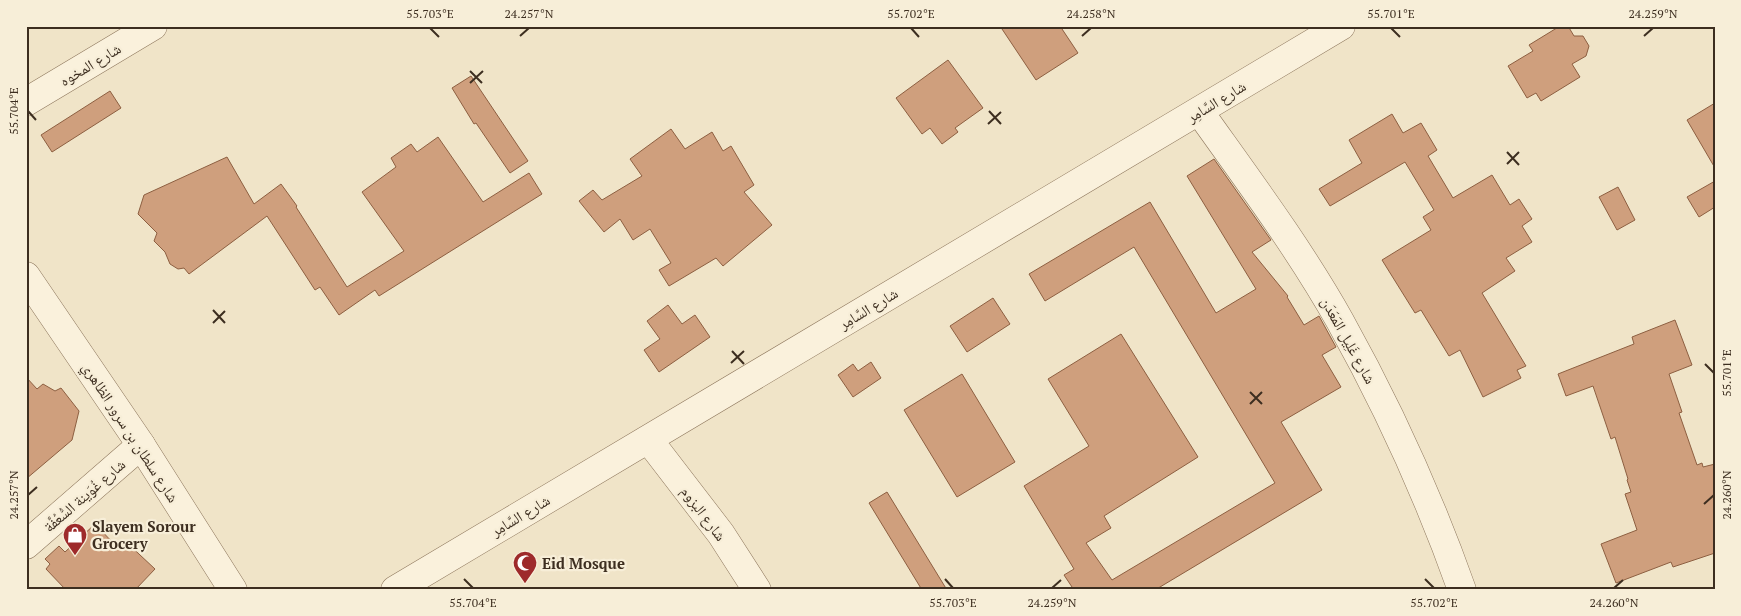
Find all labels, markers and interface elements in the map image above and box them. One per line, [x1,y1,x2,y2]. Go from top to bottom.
text: 55.703°E [406,6,454,21]
text: 24.257°N [504,6,554,21]
text: 55.702°E [887,6,935,21]
text: 24.258°N [1066,6,1116,21]
text: 55.701°E [1367,6,1415,21]
text: 24.259°N [1628,6,1678,21]
street label: شارع المخوه [56,38,125,91]
street label: شارع السَّامِر [1182,75,1250,128]
text: 55.704°E [6,87,21,135]
street label: شارع السَّامِر [834,282,902,335]
street label: شارع غَلِيل المَعَدَن [1316,293,1381,388]
text: 55.701°E [1719,349,1734,397]
street label: شارع سلطان بن سرور الظاهري [76,358,184,508]
street label: شارع غُوَينة السُّعُفَّة [39,454,130,537]
text: 24.257°N [6,470,21,520]
text: 24.260°N [1719,470,1734,520]
street label: شارع البزوم [676,482,731,545]
street label: شارع السَّامِر [486,489,554,542]
place label: Slayem Sorour Grocery [92,516,196,553]
shop icon: Slayem Sorour Grocery [62,522,88,556]
mosque icon: Eid Mosque [512,550,538,584]
place label: Eid Mosque [542,553,625,573]
text: 55.704°E [449,595,497,610]
text: 55.703°E [929,595,977,610]
text: 24.259°N [1027,595,1077,610]
text: 55.702°E [1410,595,1458,610]
text: 24.260°N [1589,595,1639,610]

